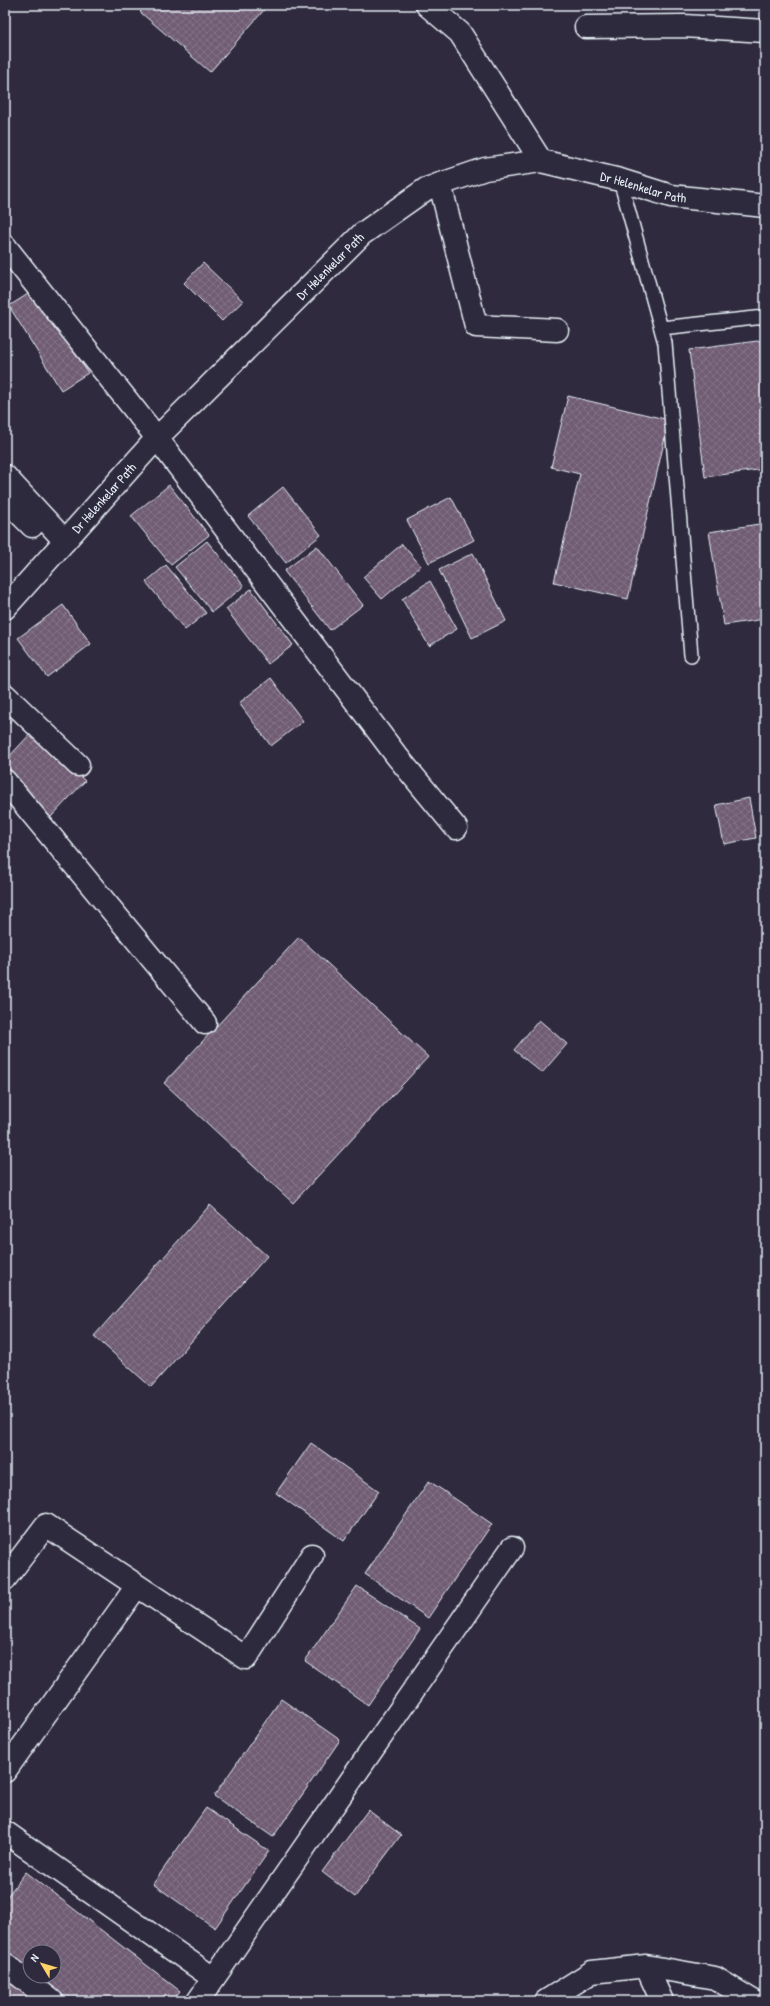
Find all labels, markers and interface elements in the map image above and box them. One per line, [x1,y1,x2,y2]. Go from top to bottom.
street label: Dr Helenkelar Path [599,167,688,207]
street label: Dr Helenkelar Path [292,228,368,304]
street label: Dr Helenkelar Path [67,458,140,537]
north arrow [22,1944,62,1984]
text: N [27,1951,42,1964]

